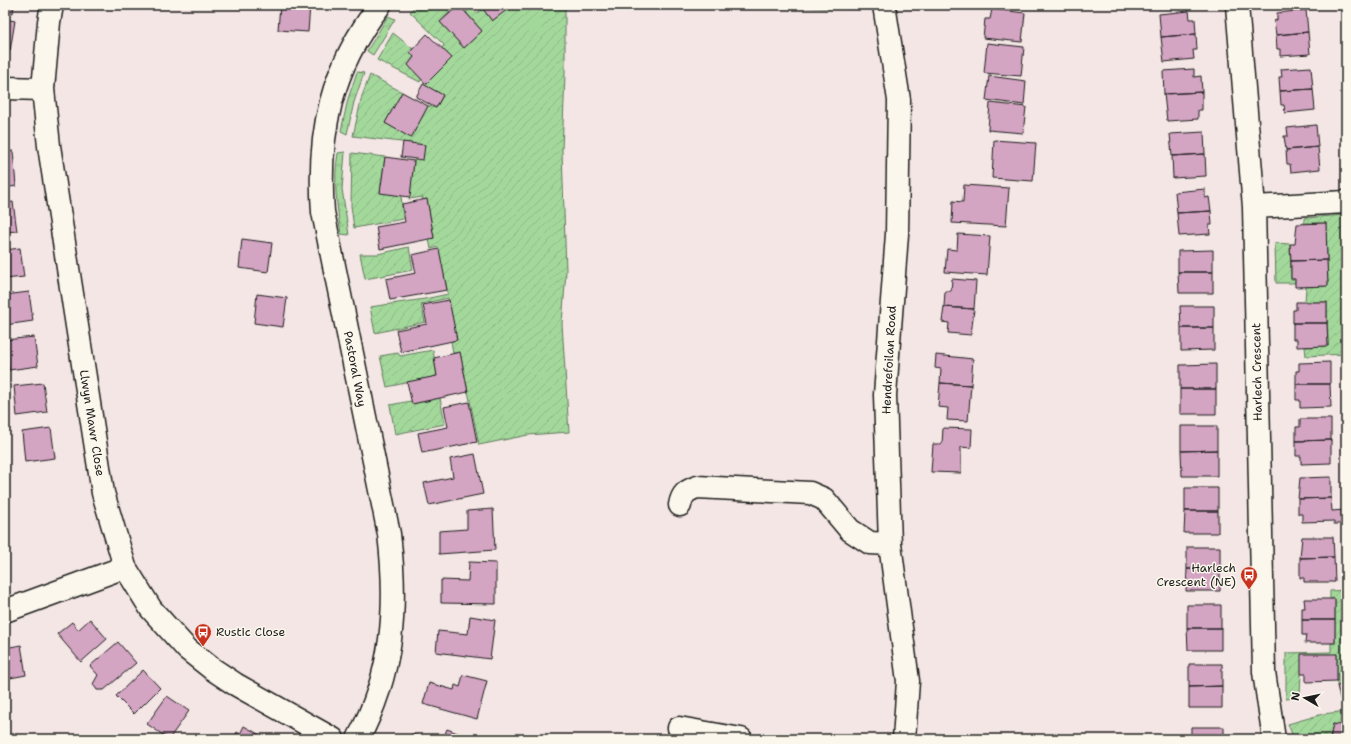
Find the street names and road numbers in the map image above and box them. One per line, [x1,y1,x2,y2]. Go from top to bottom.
street label: Hendrefoilan Road [878,305,900,415]
street label: Harlech Crescent [1248,323,1266,421]
street label: Pastoral Way [340,330,370,408]
street label: Llwyn Mawr Close [76,369,108,478]

